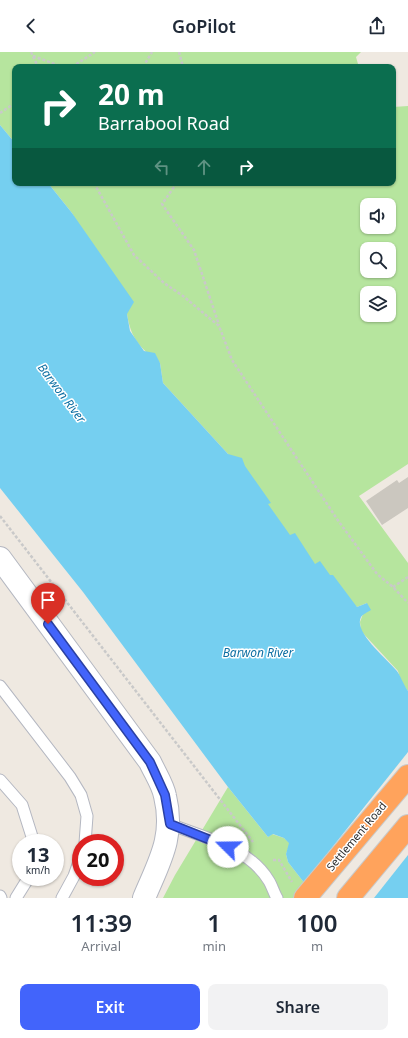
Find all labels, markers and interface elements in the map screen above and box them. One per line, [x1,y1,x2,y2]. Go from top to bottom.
text: GoPilot [172,14,236,38]
icon: back [20,15,42,37]
icon: share [366,15,388,37]
text: 20 m [98,75,165,113]
icon: right [32,80,84,132]
text: Barrabool Road [98,111,230,135]
icon: left [151,156,173,178]
icon: ahead [193,156,215,178]
icon: right [235,156,257,178]
map controls [360,198,396,322]
button: sound [360,198,396,234]
button: search [360,242,396,278]
button: layers [360,286,396,322]
water label: Barwon River [34,360,91,427]
pin [31,583,65,624]
icon: arrive [37,589,59,611]
water label: Barwon River [223,644,295,661]
street label: Settlement Road [323,798,389,874]
position arrow [207,826,249,868]
speed limit sign: 20 [72,834,124,886]
text: 13 [27,841,49,868]
text: km/h [26,863,50,877]
text: 11:39 [70,906,132,939]
text: 1 [207,906,221,939]
text: 100 [296,906,338,939]
text: Arrival [81,937,121,955]
text: min [202,937,226,955]
text: m [311,937,323,955]
button: Exit [20,984,200,1030]
button: Share [208,984,388,1030]

